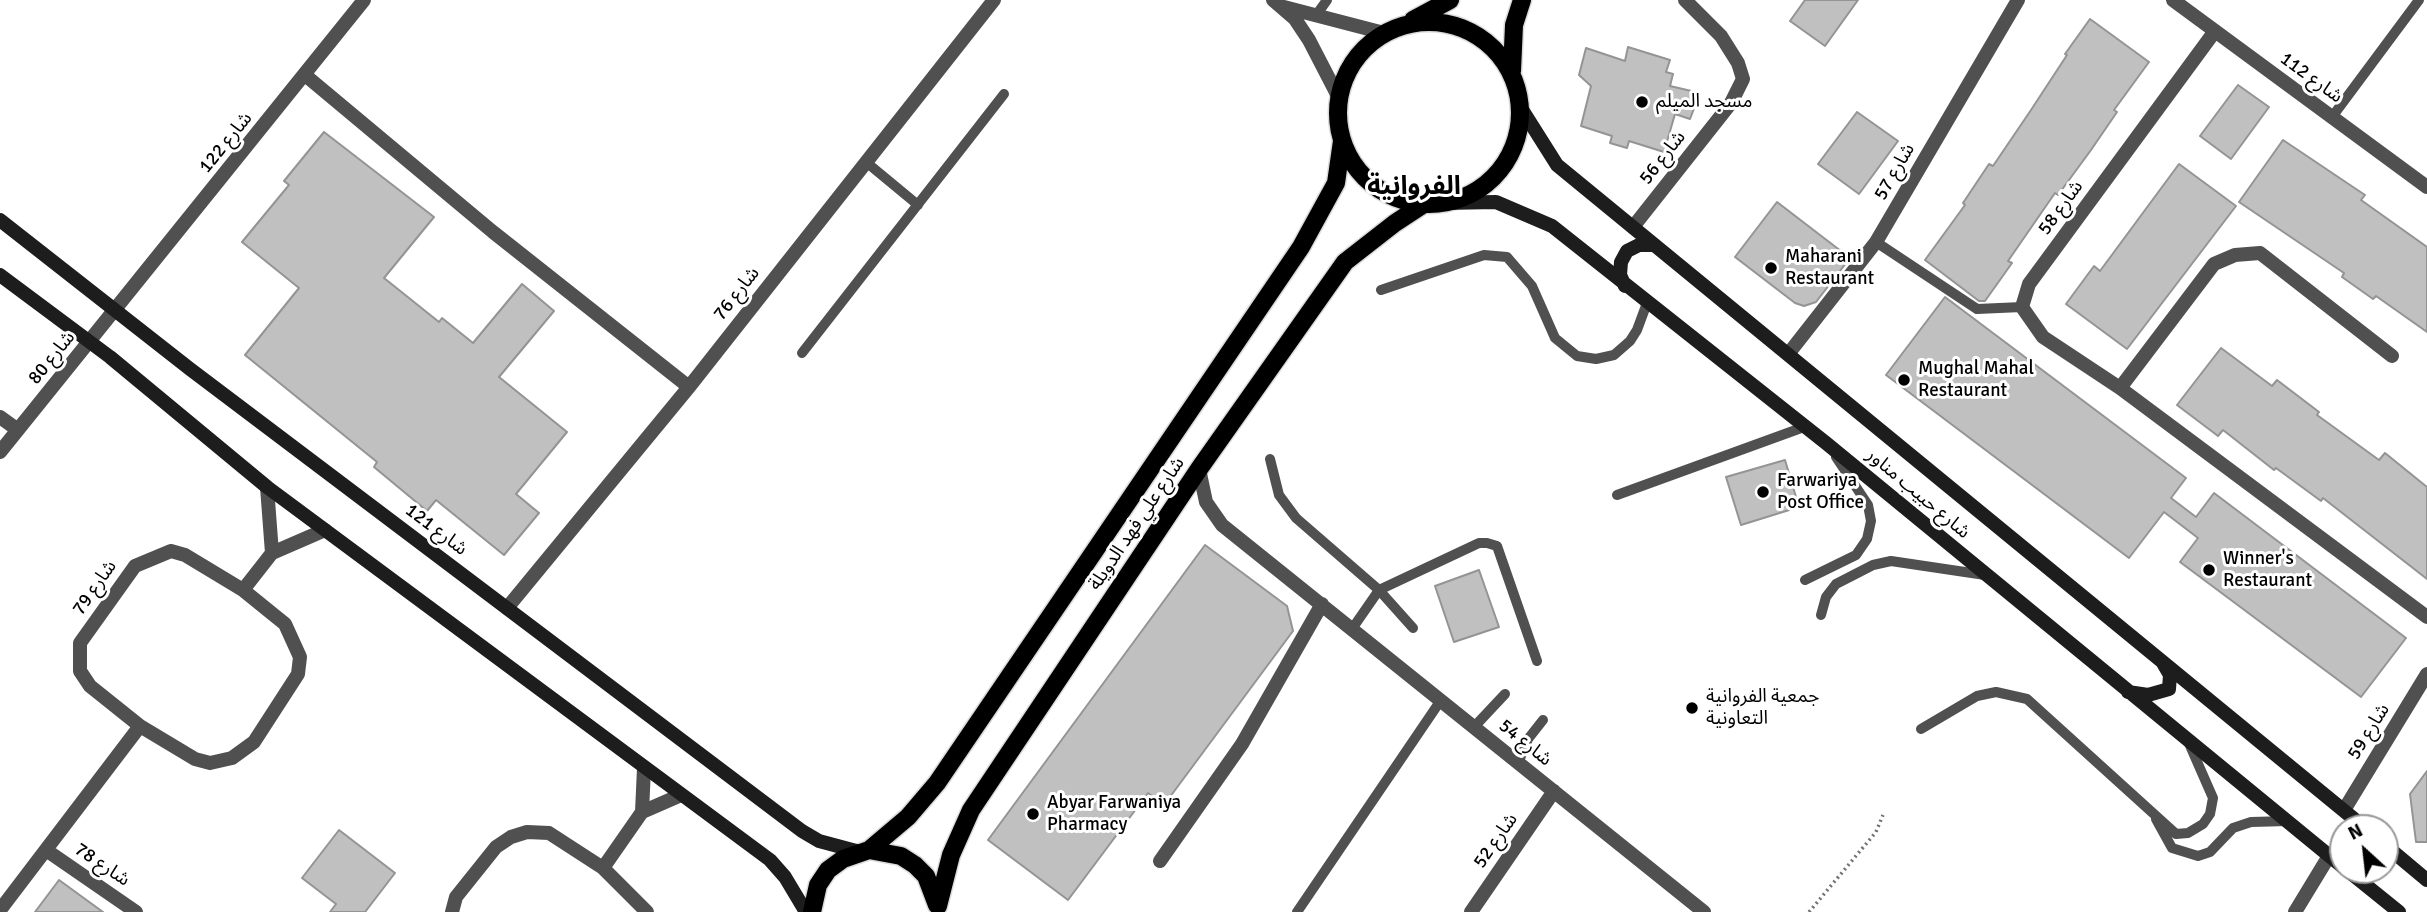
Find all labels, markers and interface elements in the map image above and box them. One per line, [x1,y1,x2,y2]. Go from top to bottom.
street label: شارع 112 [2275,48,2347,108]
place label: مسجد الميلم [1656,91,1752,113]
marker: مسجد الميلم [1634,94,1650,110]
street label: شارع 122 [194,108,258,178]
street label: شارع 56 [1635,127,1691,189]
street label: شارع 57 [1870,140,1920,204]
district label: الفروانية [1367,171,1461,203]
street label: شارع 58 [2034,176,2088,240]
place label: Maharani Restaurant [1785,246,1874,290]
marker: Maharani Restaurant [1763,260,1779,276]
street label: شارع 76 [709,263,765,325]
street label: شارع 80 [24,327,80,389]
place label: Mughal Mahal Restaurant [1918,358,2034,402]
marker: Mughal Mahal Restaurant [1896,372,1912,388]
street label: شارع حبيب مناور [1861,444,1975,544]
street label: شارع علي فهد الدويلة [1084,453,1190,595]
place label: Farwariya Post Office [1777,470,1864,514]
marker: Farwariya Post Office [1755,484,1771,500]
street label: شارع 121 [400,499,472,561]
place label: Winner's Restaurant [2223,548,2312,592]
street label: شارع 79 [68,556,122,620]
marker: Winner's Restaurant [2201,562,2217,578]
place label: جمعية الفروانية التعاونية [1706,686,1819,730]
marker: جمعية الفروانية التعاونية [1684,700,1700,716]
street label: شارع 59 [2343,700,2395,764]
street label: شارع 54 [1494,715,1556,771]
place label: Abyar Farwaniya Pharmacy [1047,792,1181,836]
marker: Abyar Farwaniya Pharmacy [1025,806,1041,822]
street label: شارع 52 [1469,809,1523,873]
north arrow [2329,814,2399,884]
text: N [2344,818,2367,846]
street label: شارع 78 [70,838,134,892]

